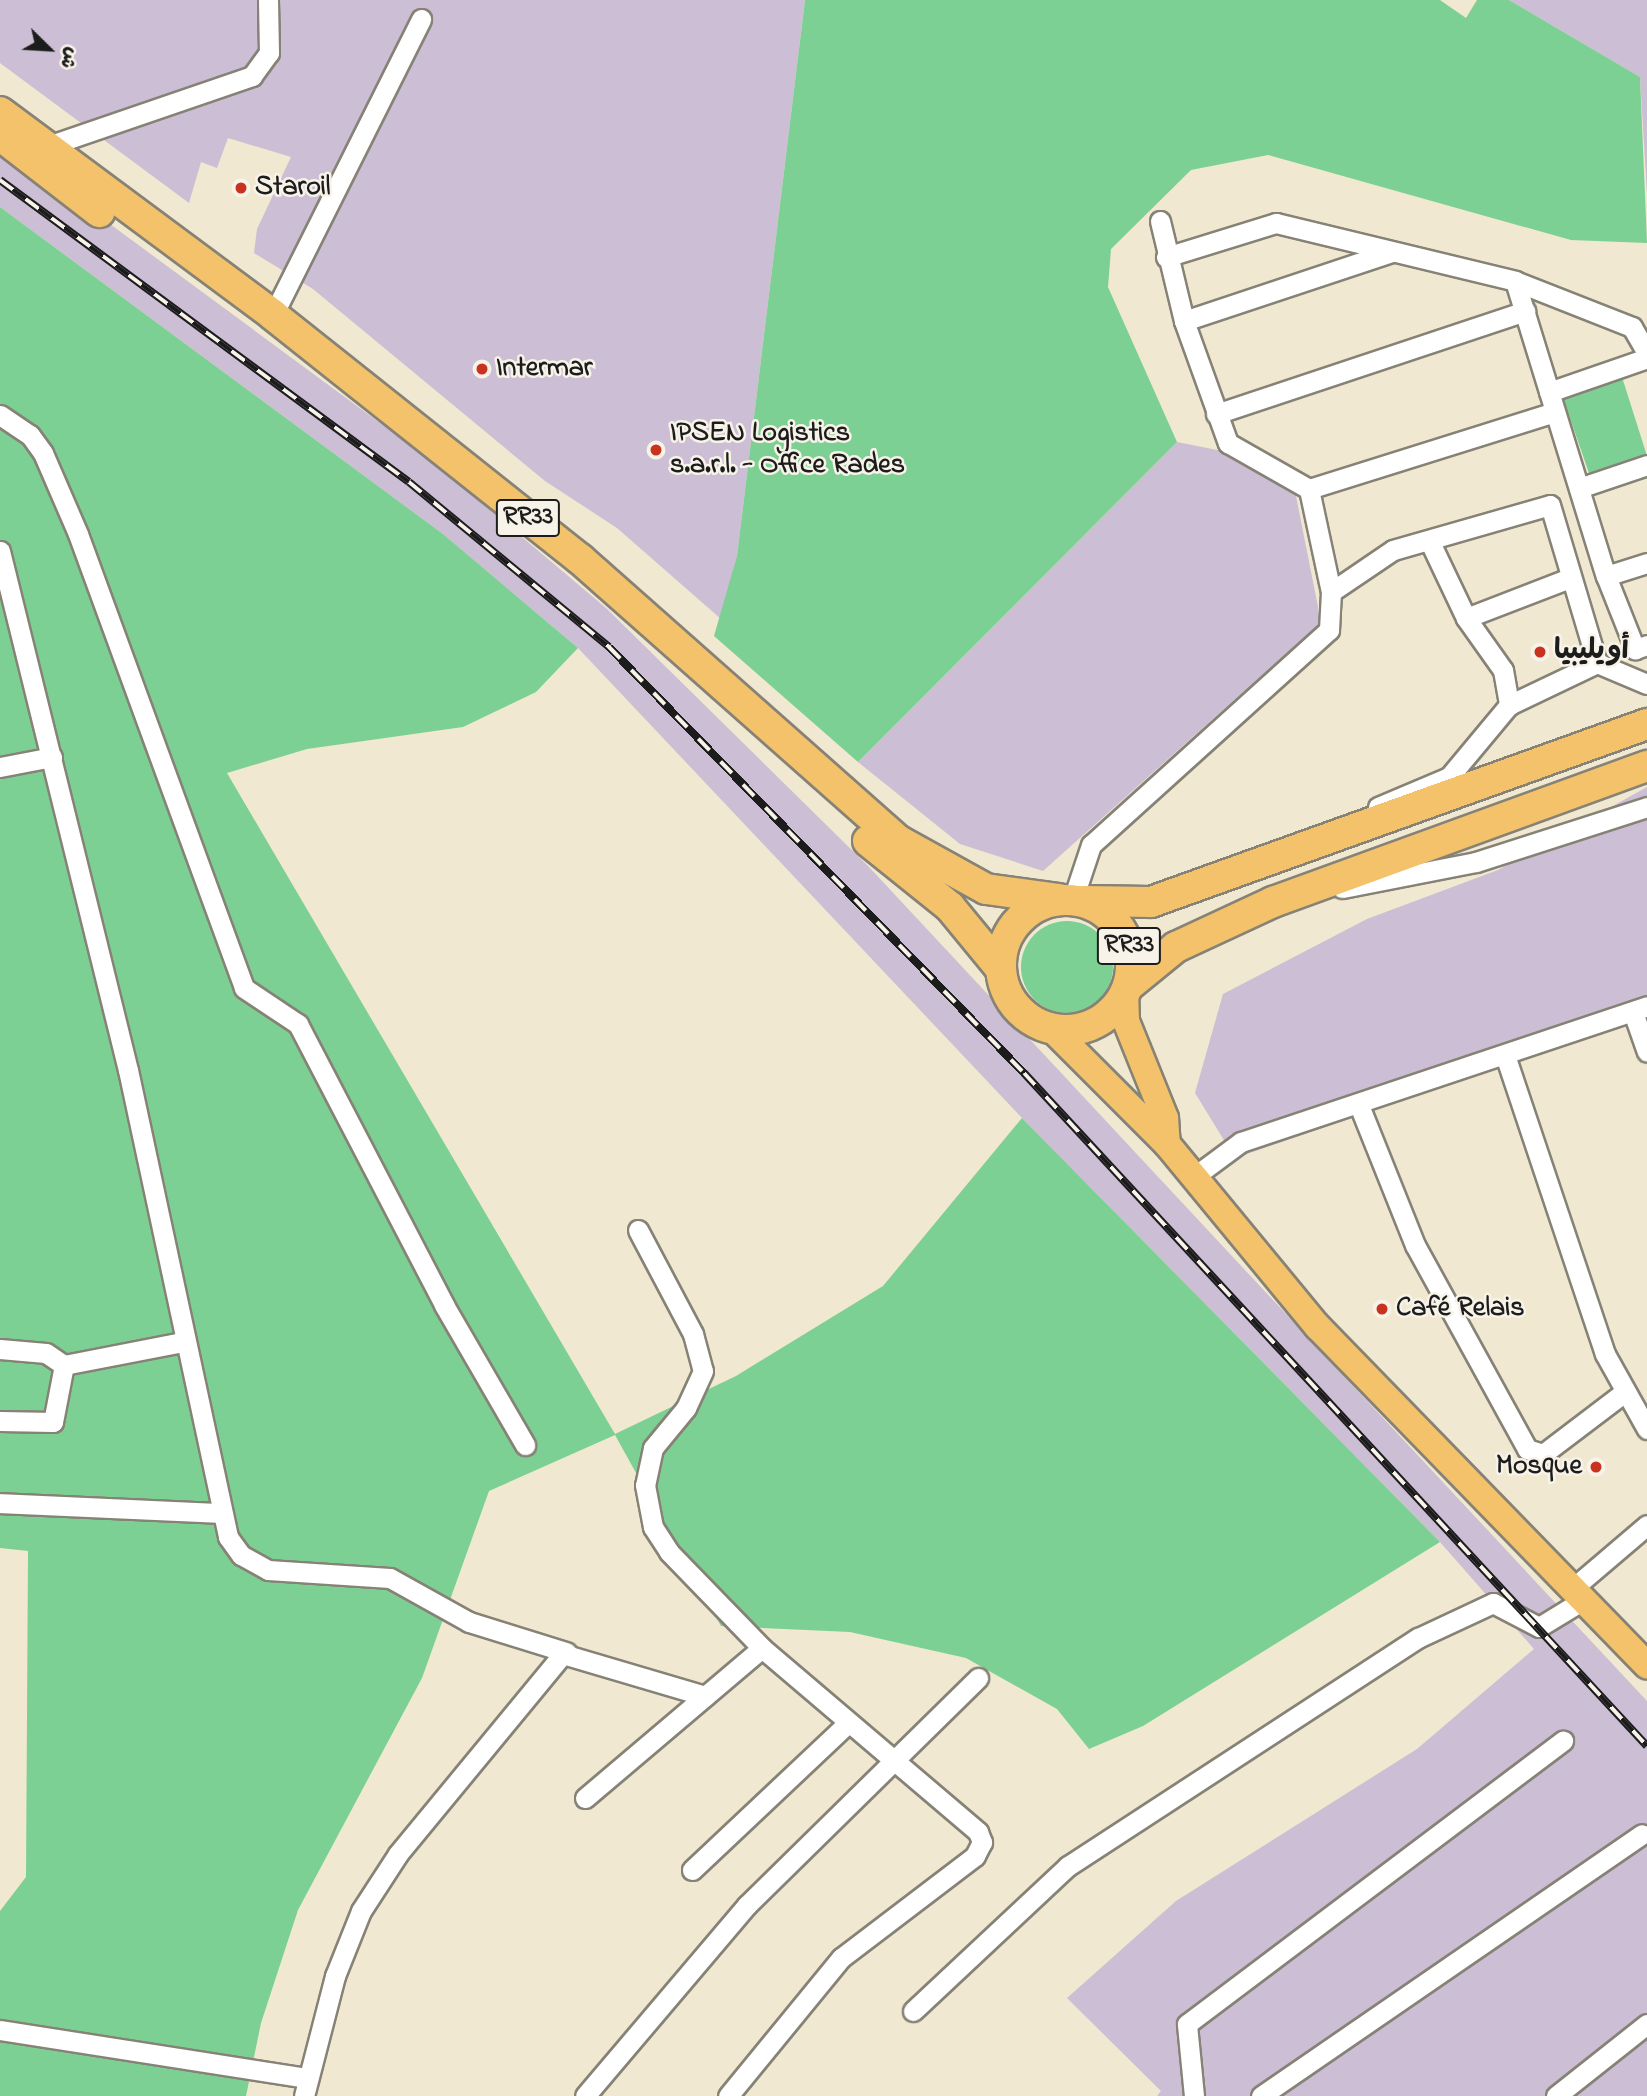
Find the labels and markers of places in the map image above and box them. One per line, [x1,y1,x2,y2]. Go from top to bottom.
place label: Staroil [255,171,330,205]
marker: Staroil [233,180,249,196]
place label: Intermar [496,352,593,386]
marker: Intermar [474,361,490,377]
place label: IPSEN Logistics s.a.r.l. - Office Rades [670,417,905,483]
marker: IPSEN Logistics s.a.r.l. - Office Rades [648,442,664,458]
place label: أويليبيا [1554,635,1629,669]
marker: أويليبيا [1532,644,1548,660]
place label: Café Relais [1396,1292,1524,1326]
marker: Café Relais [1374,1301,1390,1317]
place label: Mosque [1496,1450,1582,1484]
marker: Mosque [1588,1459,1604,1475]

